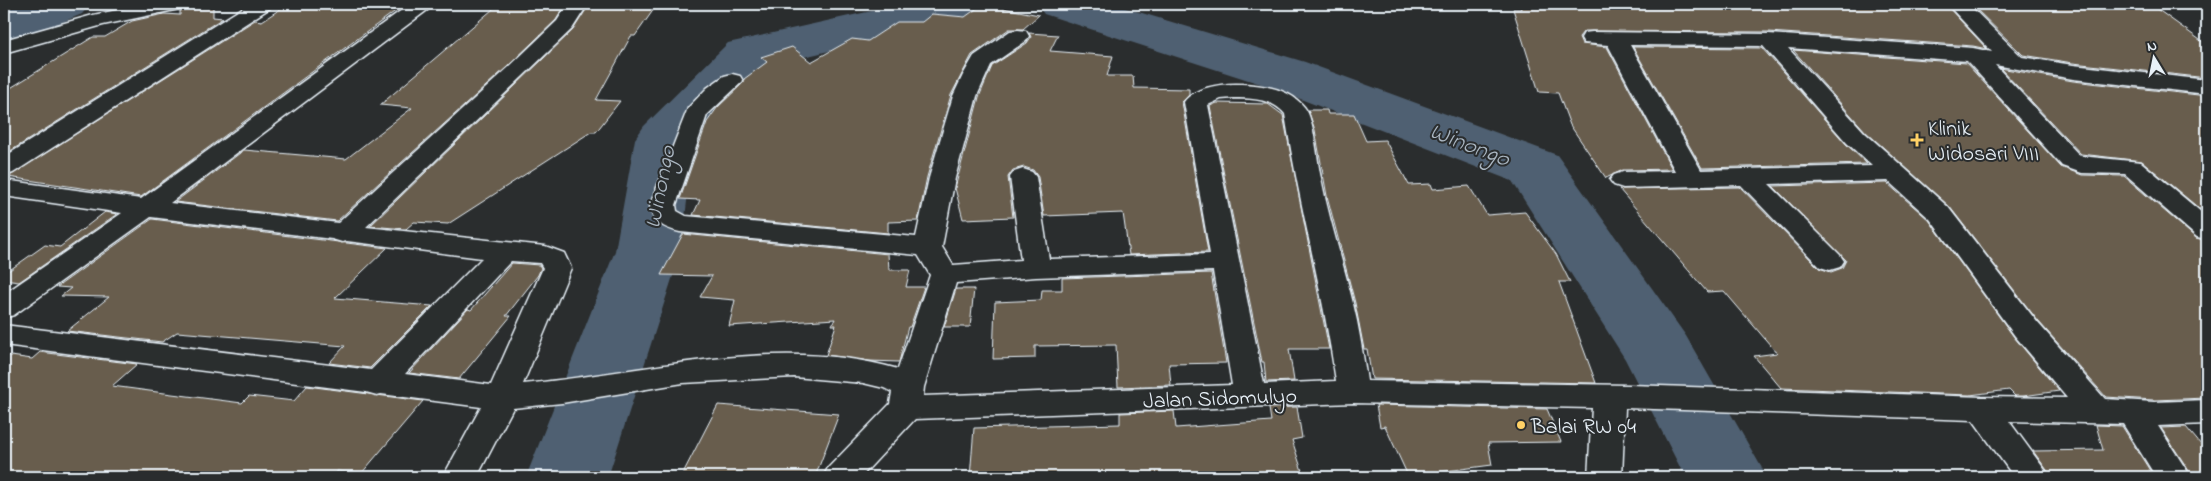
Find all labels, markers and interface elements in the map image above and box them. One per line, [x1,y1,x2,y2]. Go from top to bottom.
north arrow [2128,32,2178,82]
text: N [2146,36,2158,58]
place label: Klinik Widosari VIII [1928,114,2039,171]
water label: Winongo [1424,115,1516,178]
marker: Klinik Widosari VIII [1910,133,1924,147]
water label: Winongo [636,142,687,232]
street label: Jalan Sidomulyo [1143,381,1298,420]
place label: Balai RW 04 [1530,412,1636,444]
marker: Balai RW 04 [1515,419,1527,431]

